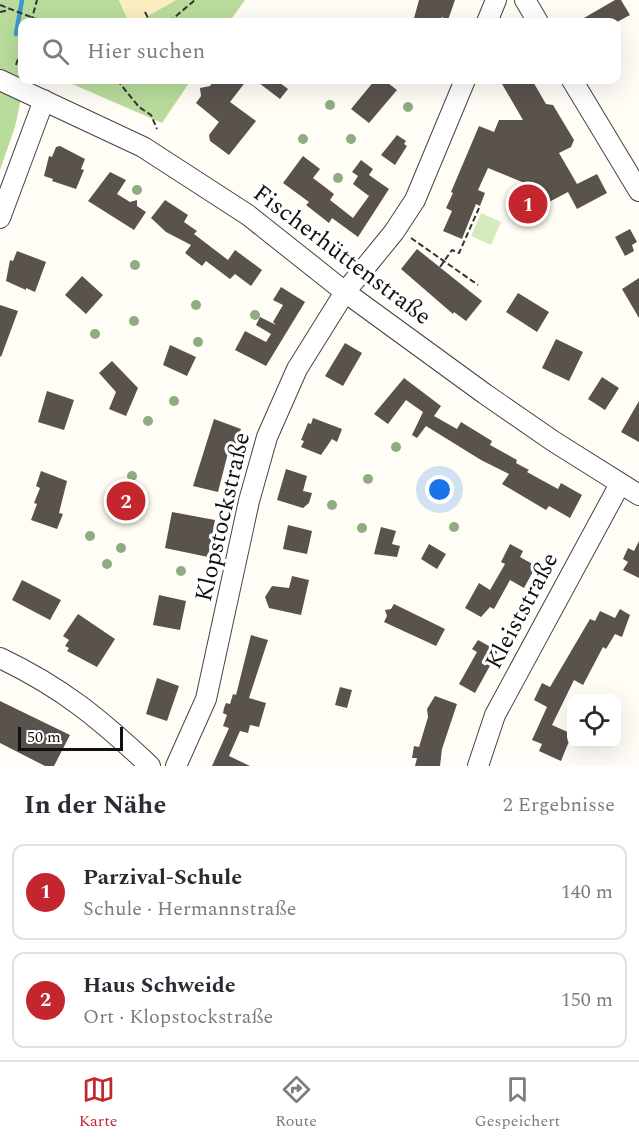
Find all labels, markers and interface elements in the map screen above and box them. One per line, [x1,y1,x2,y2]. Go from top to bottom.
search box [18,18,621,84]
icon: search [39,35,72,68]
text: Hier suchen [87,35,205,68]
street label: Fischerhüttenstraße [245,176,439,334]
pin: 1 [508,182,548,226]
street label: Klopstockstraße [186,429,260,605]
your location [425,475,454,504]
pin: 2 [106,478,146,524]
street label: Kleiststraße [476,546,568,676]
map controls [567,694,621,748]
button: locate [567,694,621,748]
scale bar [18,724,123,752]
text: 50 m [27,725,61,749]
text: In der Nähe [24,785,166,825]
text: 2 Ergebnisse [503,790,615,820]
text: Parzival-Schule [83,861,242,894]
text: 1 [40,877,51,907]
text: 140 m [561,877,613,907]
text: Schule · Hermannstraße [83,894,296,924]
text: Haus Schweide [83,969,236,1002]
text: 2 [40,985,51,1015]
text: 150 m [561,985,613,1015]
text: Ort · Klopstockstraße [83,1002,273,1032]
tab: Karte [79,1073,118,1133]
tab: Route [275,1073,317,1133]
tab: Gespeichert [475,1073,560,1133]

